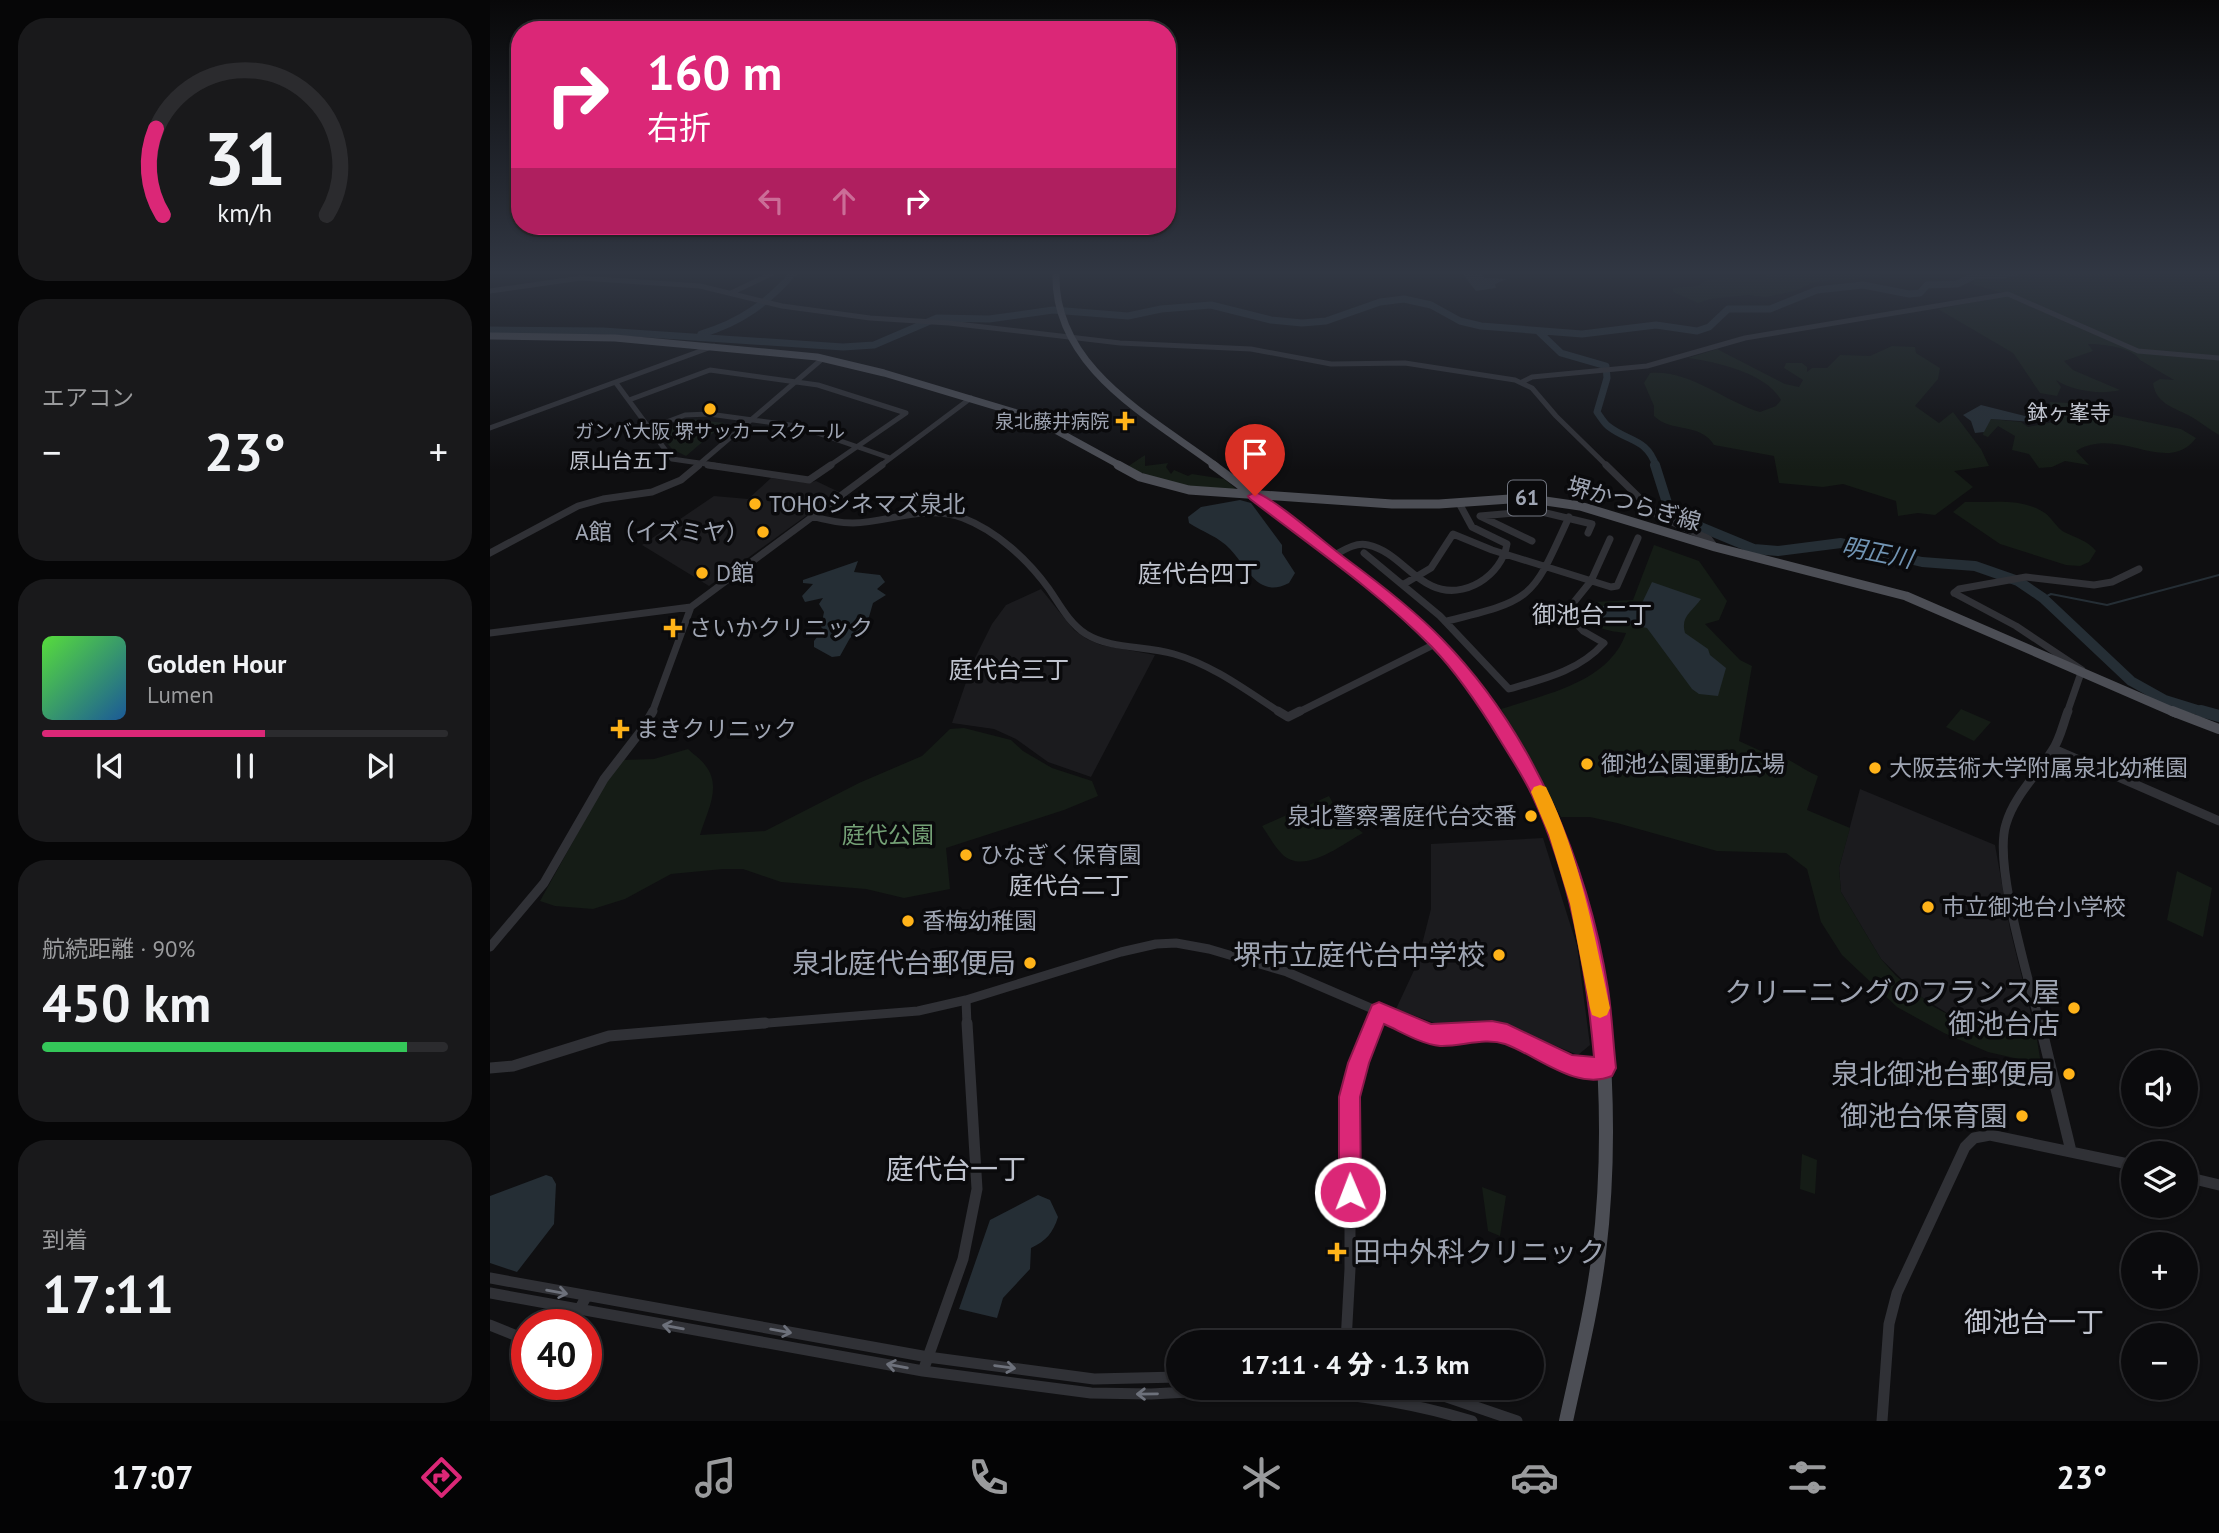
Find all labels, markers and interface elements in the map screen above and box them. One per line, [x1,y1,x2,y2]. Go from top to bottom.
text: 160 m [647,40,782,104]
icon: right [532,49,623,140]
text: 右折 [647,106,711,148]
text: 31 [204,112,286,206]
icon: left [752,182,790,220]
icon: ahead [825,182,863,220]
icon: right [898,182,936,220]
text: km/h [218,197,272,229]
text: エアコン [42,383,134,412]
district label: 鉢ヶ峯寺 [2027,399,2111,426]
marker: ガンバ大阪 堺サッカースクール [702,401,718,417]
place label: 泉北藤井病院 [995,409,1109,433]
marker: 泉北藤井病院 [1115,411,1135,431]
text: 23° [204,418,286,485]
place label: ガンバ大阪 堺サッカースクール [575,419,845,443]
pin [1225,424,1285,496]
text: − [42,427,61,476]
text: + [429,427,448,476]
icon: arrive [1236,435,1274,473]
district label: 原山台五丁 [570,447,675,474]
street label: 堺かつらぎ線 [1564,471,1704,536]
road number: 61 [1508,480,1546,516]
place label: TOHOシネマズ泉北 [769,489,966,518]
marker: TOHOシネマズ泉北 [747,496,763,512]
place label: A館（イズミヤ） [575,517,749,546]
marker: A館（イズミヤ） [755,524,771,540]
water label: 明正川 [1839,530,1918,575]
place label: D館 [716,558,754,587]
district label: 庭代台四丁 [1138,558,1258,589]
marker: D館 [694,565,710,581]
district label: 御池台二丁 [1532,599,1652,630]
place label: さいかクリニック [689,613,873,642]
marker: さいかクリニック [663,618,683,638]
text: Golden Hour [147,647,286,680]
district label: 庭代台三丁 [949,654,1069,685]
text: Lumen [147,680,214,709]
place label: まきクリニック [636,714,797,743]
marker: まきクリニック [610,719,630,739]
icon: previous [91,747,129,785]
icon: pause [226,747,264,785]
icon: next [361,747,399,785]
place label: 御池公園運動広場 [1601,749,1785,778]
place label: 大阪芸術大学附属泉北幼稚園 [1889,753,2188,782]
marker: 御池公園運動広場 [1579,756,1595,772]
marker: 大阪芸術大学附属泉北幼稚園 [1867,760,1883,776]
place label: 泉北警察署庭代台交番 [1287,801,1517,830]
marker: 泉北警察署庭代台交番 [1523,808,1539,824]
park label: 庭代公園 [842,820,934,849]
place label: ひなぎく保育園 [980,840,1141,869]
marker: ひなぎく保育園 [958,847,974,863]
district label: 庭代台二丁 [1009,870,1129,901]
place label: 市立御池台小学校 [1942,892,2126,921]
marker: 市立御池台小学校 [1920,899,1936,915]
place label: 香梅幼稚園 [922,906,1037,935]
marker: 香梅幼稚園 [900,913,916,929]
text: 航続距離 · 90% [42,934,195,963]
place label: 堺市立庭代台中学校 [1233,936,1485,973]
place label: 泉北庭代台郵便局 [792,944,1016,981]
marker: 堺市立庭代台中学校 [1491,947,1507,963]
marker: 泉北庭代台郵便局 [1022,955,1038,971]
text: 450 km [42,969,211,1036]
place label: クリーニングのフランス屋 御池台店 [1725,973,2060,1042]
marker: クリーニングのフランス屋 御池台店 [2066,1000,2082,1016]
map controls [2121,1050,2198,1400]
button: sound [2121,1050,2198,1127]
place label: 泉北御池台郵便局 [1831,1055,2055,1092]
marker: 泉北御池台郵便局 [2061,1066,2077,1082]
place label: 御池台保育園 [1840,1097,2008,1134]
marker: 御池台保育園 [2014,1108,2030,1124]
button: layers [2121,1141,2198,1218]
district label: 庭代台一丁 [886,1150,1026,1187]
position arrow [1313,1155,1387,1229]
text: 到着 [42,1225,88,1254]
button: + [2121,1232,2198,1309]
place label: 田中外科クリニック [1353,1233,1605,1270]
marker: 田中外科クリニック [1327,1242,1347,1262]
text: 17:11 [42,1260,174,1327]
one-way arrow [545,1286,568,1299]
district label: 御池台一丁 [1964,1303,2104,1340]
speed limit sign: 40 [511,1309,602,1400]
one-way arrow [662,1320,685,1333]
button: − [2121,1323,2198,1400]
one-way arrow [769,1325,792,1338]
text: 17:11 · 4 分 · 1.3 km [1241,1348,1469,1381]
one-way arrow [886,1359,909,1372]
one-way arrow [994,1361,1016,1374]
one-way arrow [1136,1387,1159,1401]
icon: directions [417,1453,466,1502]
icon: music [691,1453,740,1502]
icon: phone [964,1453,1013,1502]
icon: climate [1237,1453,1286,1502]
icon: car [1510,1453,1559,1502]
icon: filters [1783,1453,1832,1502]
text: 17:07 [112,1456,193,1498]
text: 23° [2057,1456,2107,1498]

